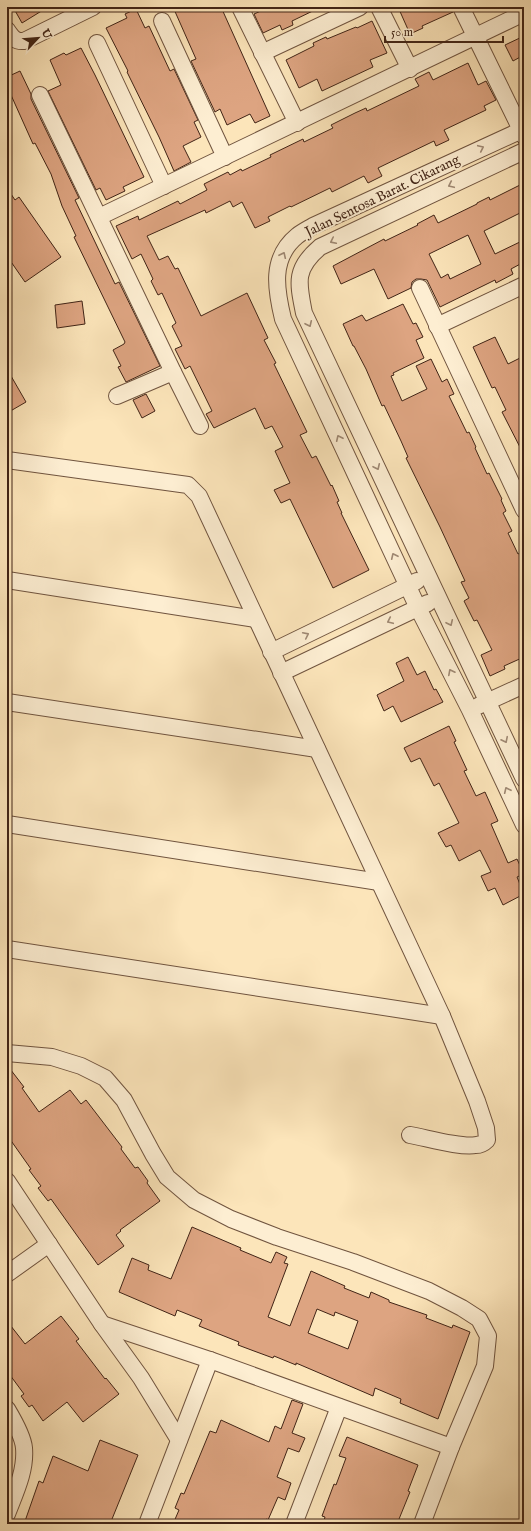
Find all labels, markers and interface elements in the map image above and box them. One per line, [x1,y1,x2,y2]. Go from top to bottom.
north arrow [18,18,58,58]
scale bar [385,18,503,44]
text: 50 m [391,25,413,40]
text: U [37,26,55,42]
one-way arrow [477,145,484,153]
street label: Jalan Sentosa Barat. Cikarang [300,150,463,242]
one-way arrow [447,180,455,188]
one-way arrow [330,236,338,244]
one-way arrow [278,252,286,259]
one-way arrow [304,320,312,327]
one-way arrow [336,435,344,442]
one-way arrow [372,463,380,470]
one-way arrow [391,552,399,560]
one-way arrow [387,616,395,624]
one-way arrow [445,619,453,626]
one-way arrow [302,632,310,640]
one-way arrow [448,669,456,677]
one-way arrow [500,736,508,744]
one-way arrow [504,786,512,794]

